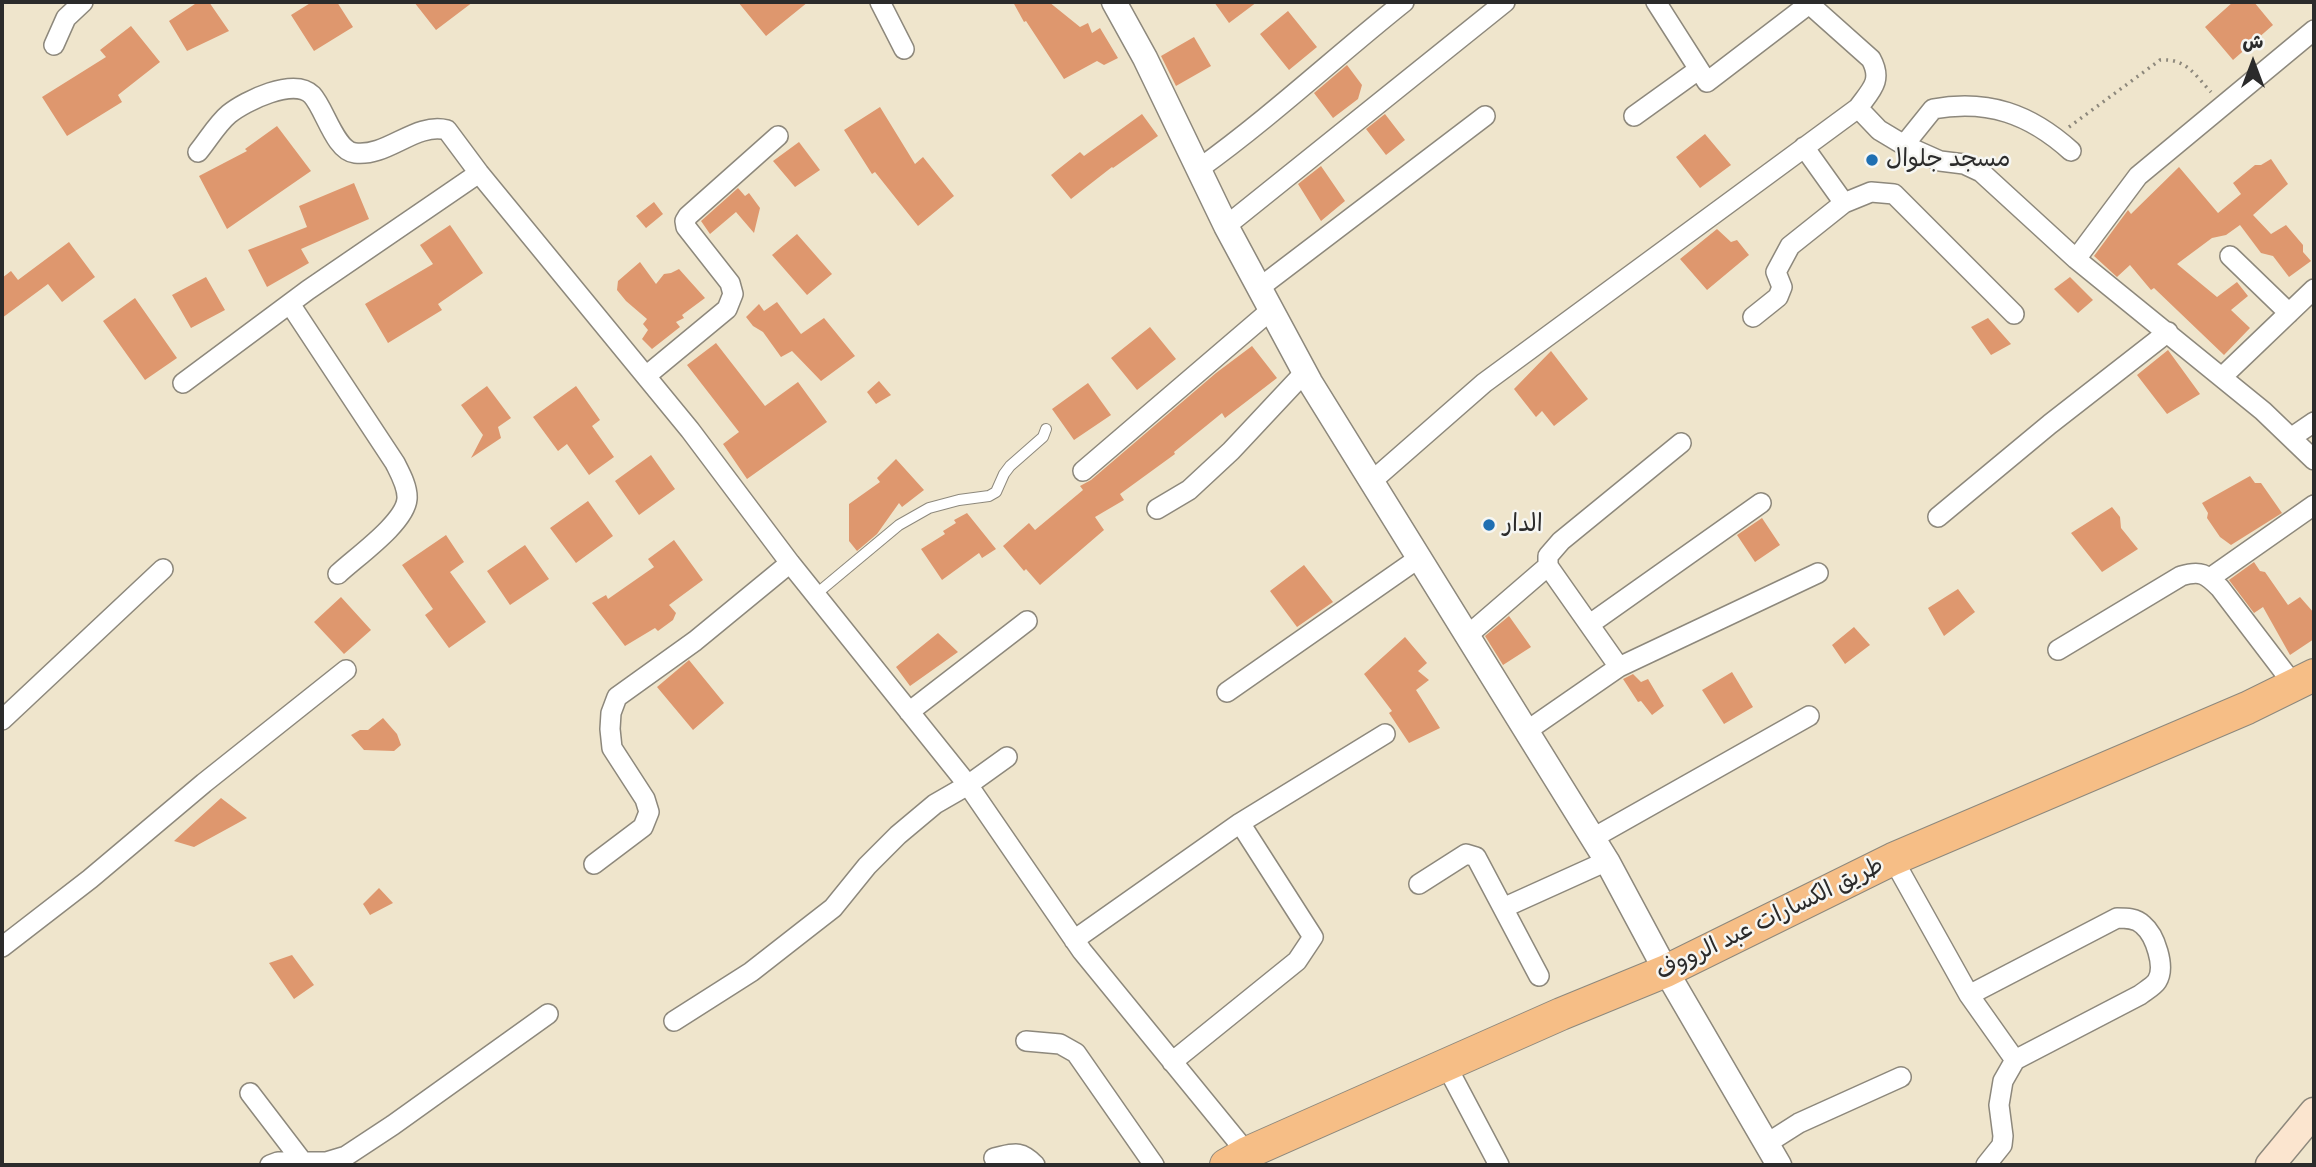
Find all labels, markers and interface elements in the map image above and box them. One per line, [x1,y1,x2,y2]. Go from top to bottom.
north arrow [2218,28,2288,98]
text: ش [2243,30,2263,54]
place label: مسجد جلوال [1886,146,2010,174]
marker: مسجد جلوال [1864,152,1880,168]
place label: الدار [1503,511,1543,539]
marker: الدار [1481,517,1497,533]
street label: طريق الكسارات عبد الرووف [1651,851,1889,987]

